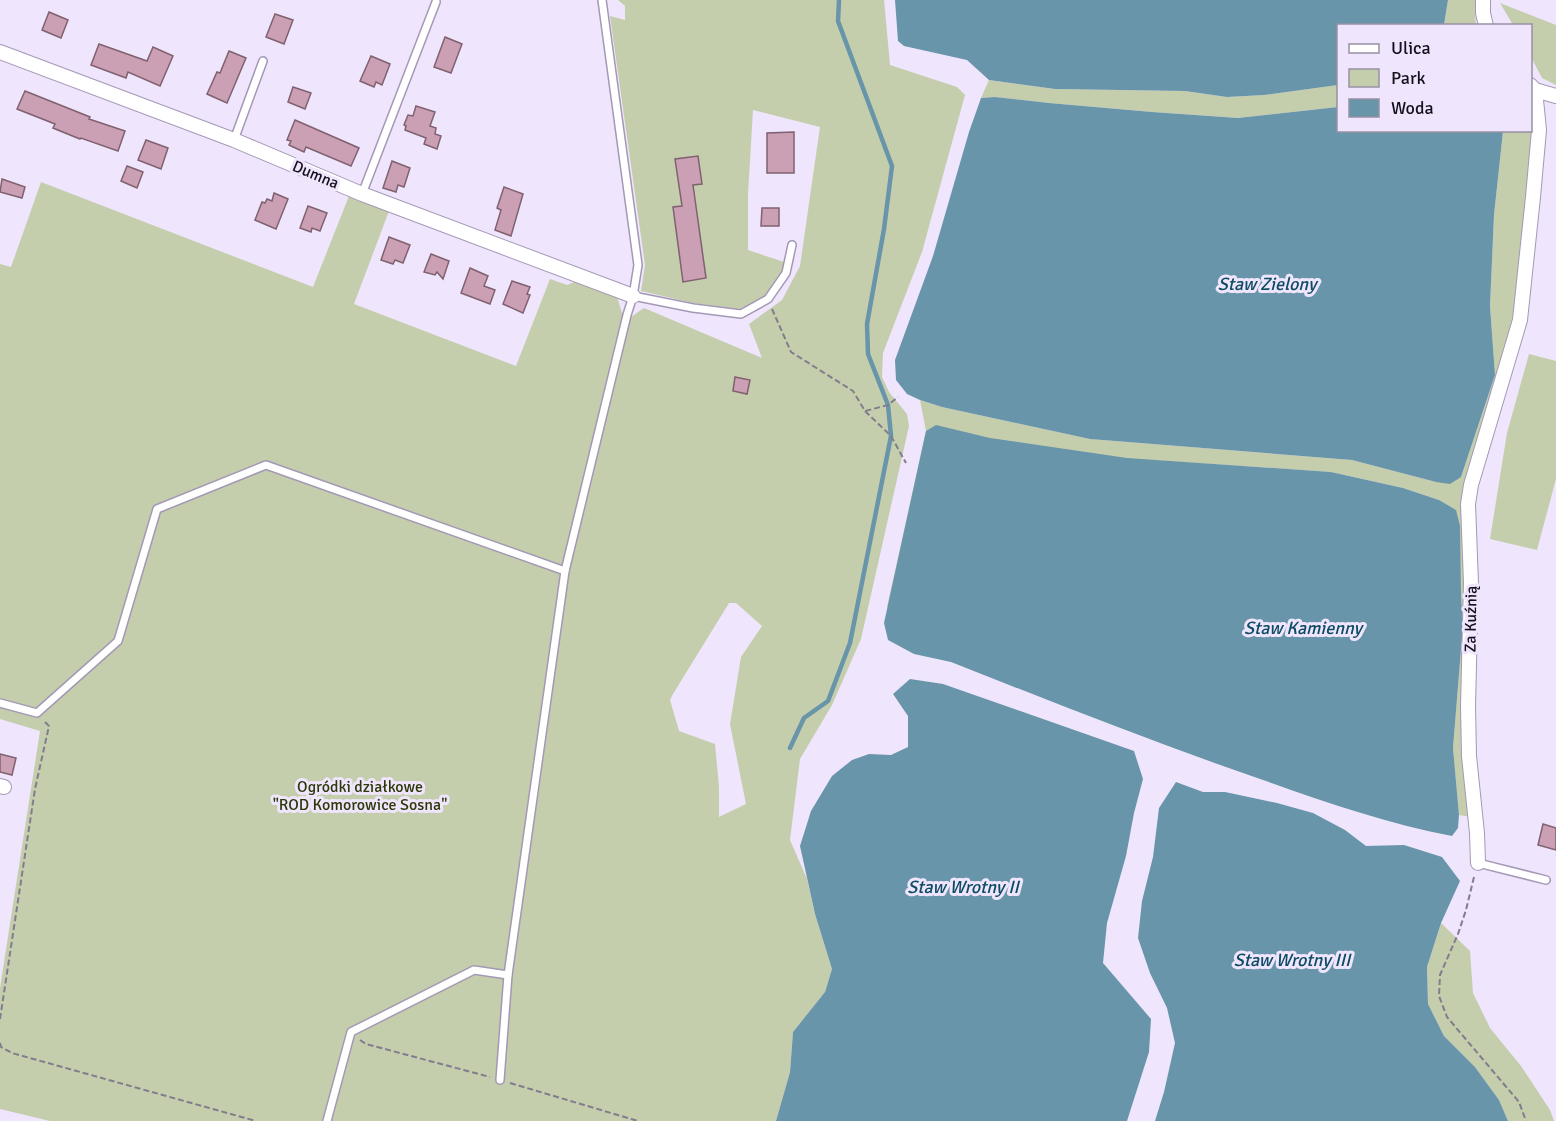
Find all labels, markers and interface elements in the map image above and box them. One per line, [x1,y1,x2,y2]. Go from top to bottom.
legend [1337,24,1532,132]
text: Ulica [1391,37,1431,59]
text: Park [1391,67,1426,89]
text: Woda [1391,97,1434,119]
street label: Dumna [289,156,342,194]
water label: Staw Zielony [1218,273,1319,295]
street label: Za Kuźnią [1460,585,1482,653]
water label: Staw Kamienny [1244,617,1365,639]
park label: Ogródki działkowe "ROD Komorowice Sosna" [273,777,447,815]
water label: Staw Wrotny II [907,876,1020,898]
water label: Staw Wrotny III [1234,949,1352,971]

